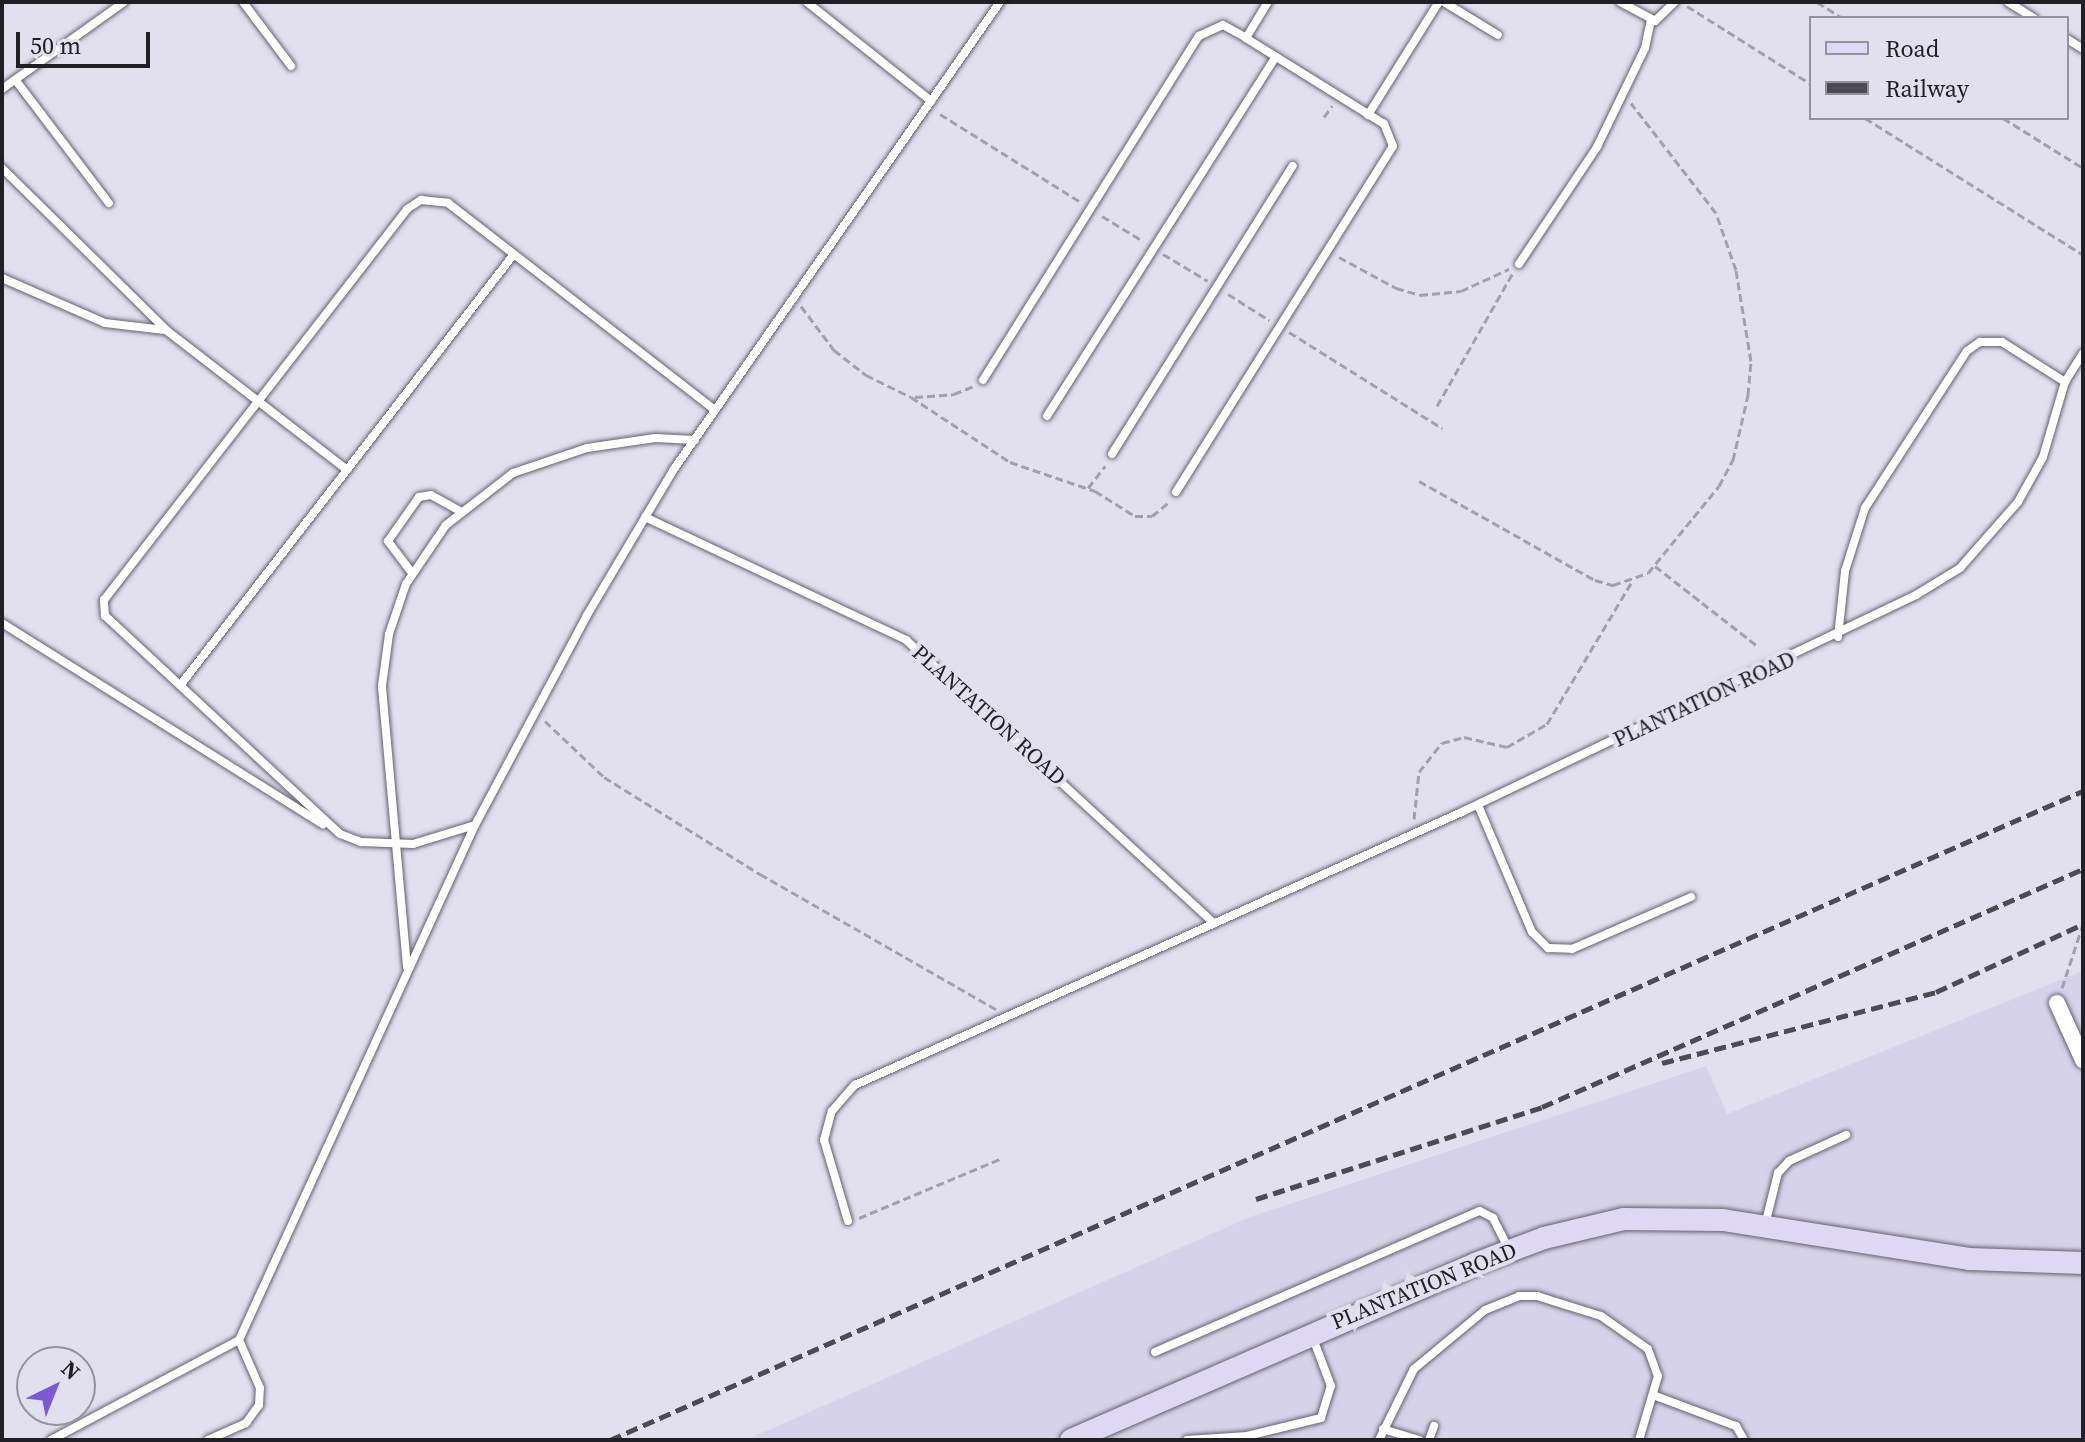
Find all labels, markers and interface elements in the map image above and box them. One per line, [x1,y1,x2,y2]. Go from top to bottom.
scale bar [20,16,154,66]
legend [1809,16,2069,120]
text: 50 m [30,29,81,62]
text: Road [1885,32,1939,65]
text: Railway [1885,72,1969,105]
street label: PLANTATION ROAD [907,639,1071,791]
street label: PLANTATION ROAD [1609,645,1799,753]
street label: PLANTATION ROAD [1328,1237,1520,1335]
north arrow [16,1346,96,1426]
text: N [55,1353,87,1386]

